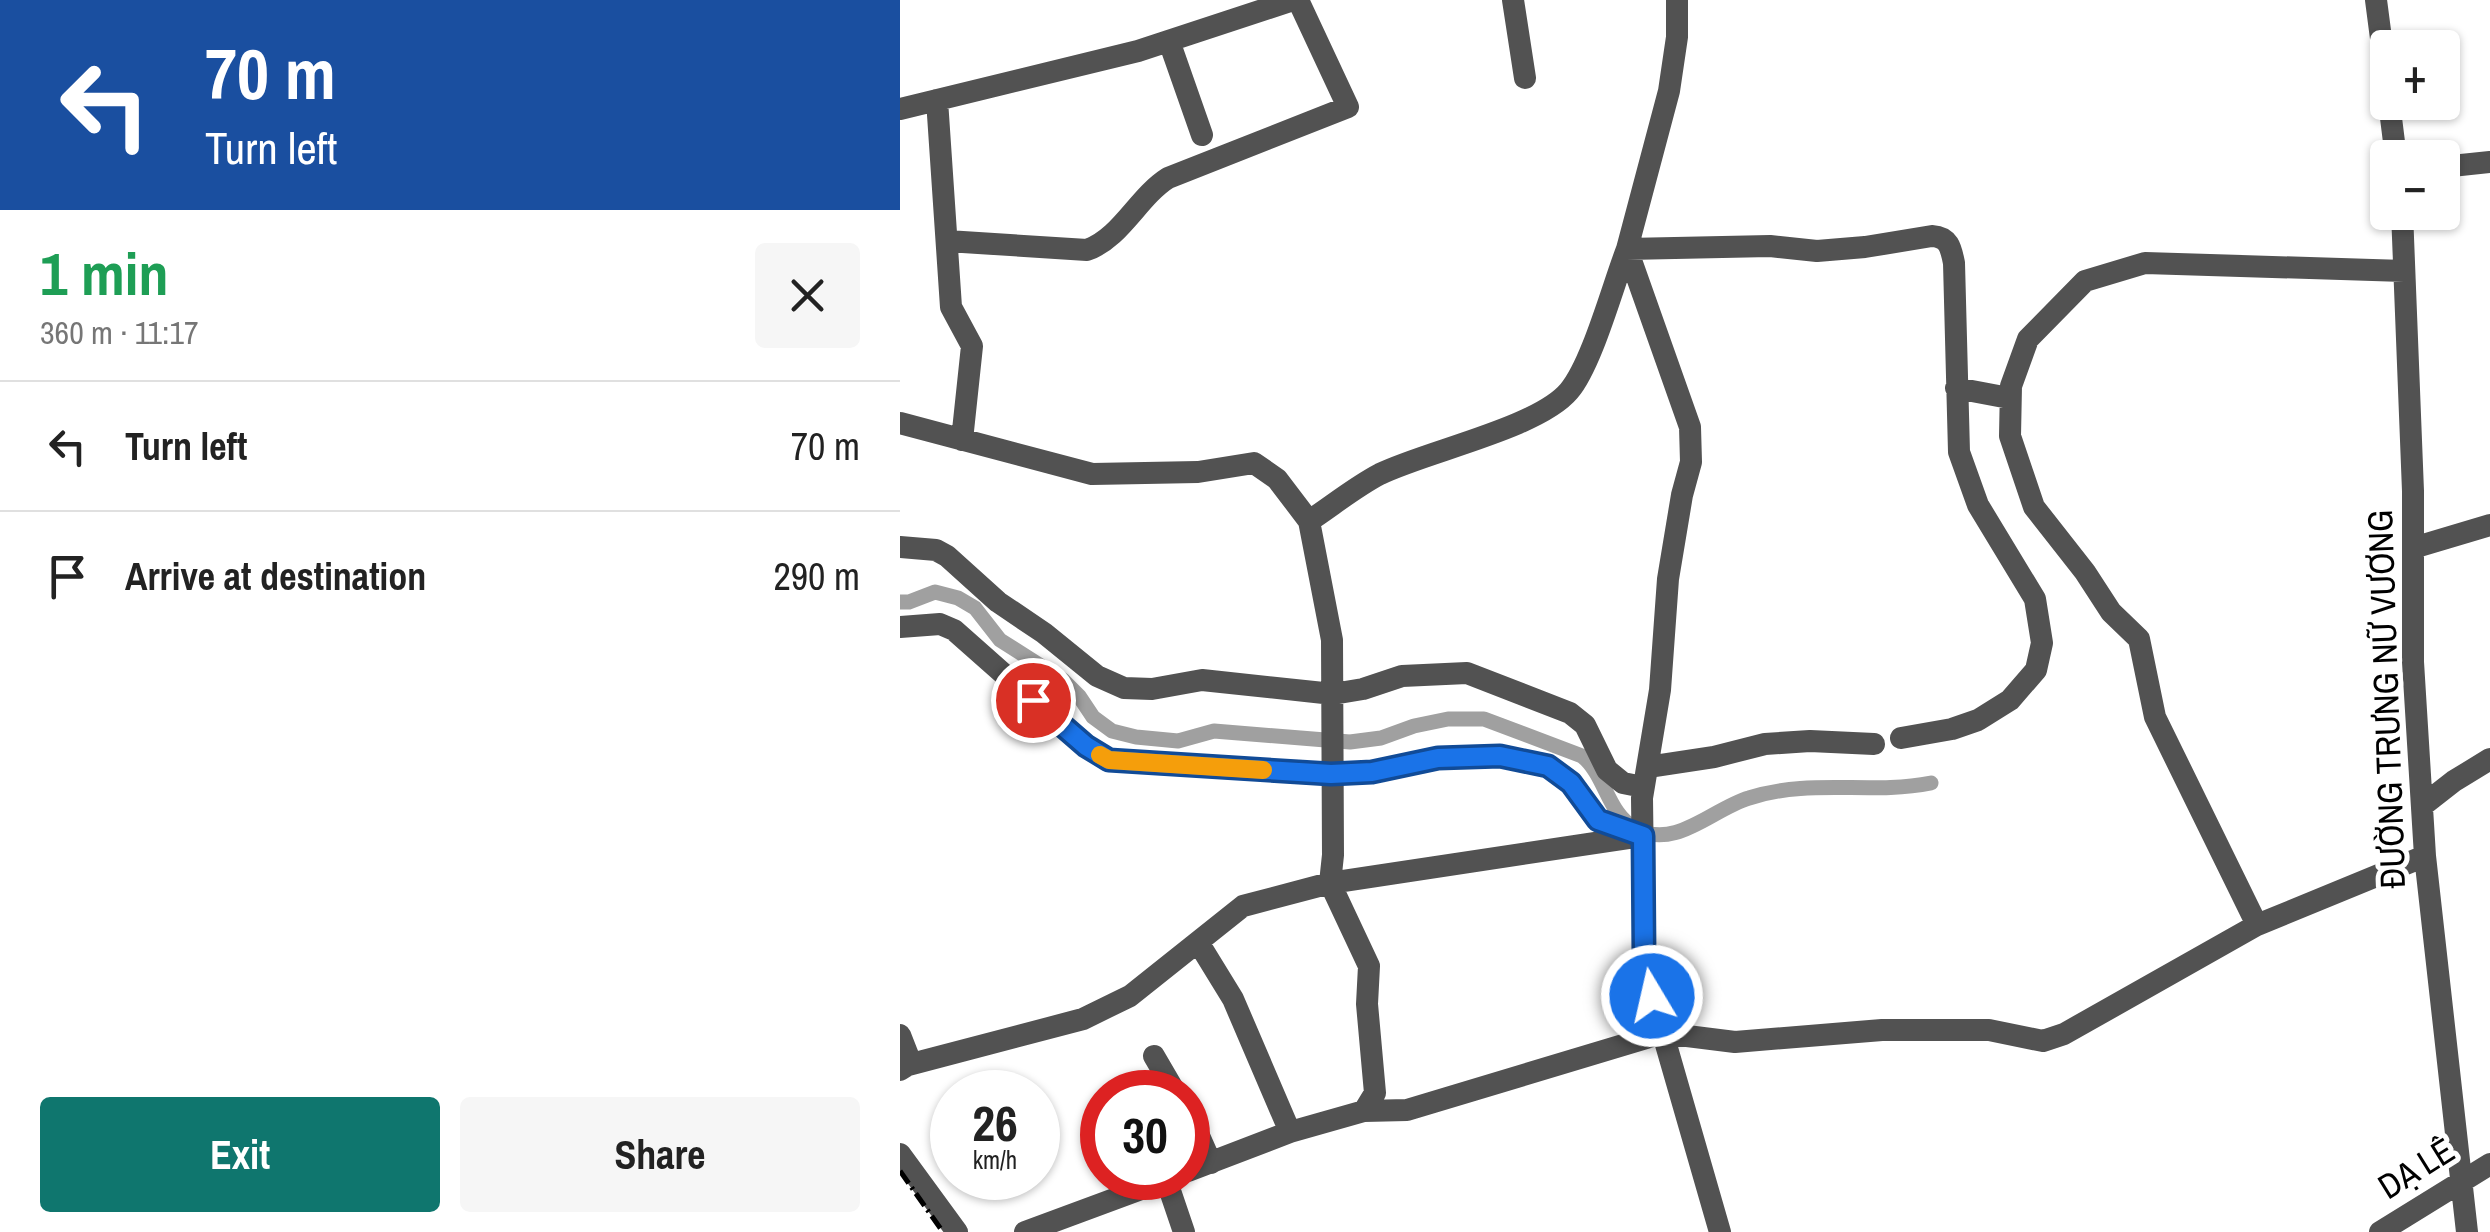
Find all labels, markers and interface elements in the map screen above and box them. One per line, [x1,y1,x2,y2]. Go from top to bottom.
text: 70 m [205,27,336,121]
map controls [2370,30,2460,230]
button: + [2370,30,2460,120]
icon: left [40,40,170,170]
text: Turn left [205,117,337,178]
button: − [2370,140,2460,230]
text: 1 min [40,233,169,314]
button: close [755,243,860,348]
text: 360 m · 11:17 [40,311,199,354]
icon: left [40,419,95,474]
text: Turn left [125,421,247,472]
text: 70 m [791,421,860,472]
street label: ĐƯỜNG TRƯNG NỮ VƯƠNG [2356,509,2416,889]
icon: arrive [40,549,95,604]
text: Arrive at destination [125,551,426,602]
text: 290 m [773,551,860,602]
pin [991,658,1076,743]
icon: arrive [1006,673,1061,728]
position arrow [1600,944,1704,1048]
speed limit sign: 30 [1080,1070,1210,1200]
text: 26 [972,1089,1018,1157]
button: Exit [40,1097,440,1212]
button: Share [460,1097,860,1212]
street label: DẠ LÊ [2369,1127,2463,1209]
text: km/h [973,1143,1017,1177]

